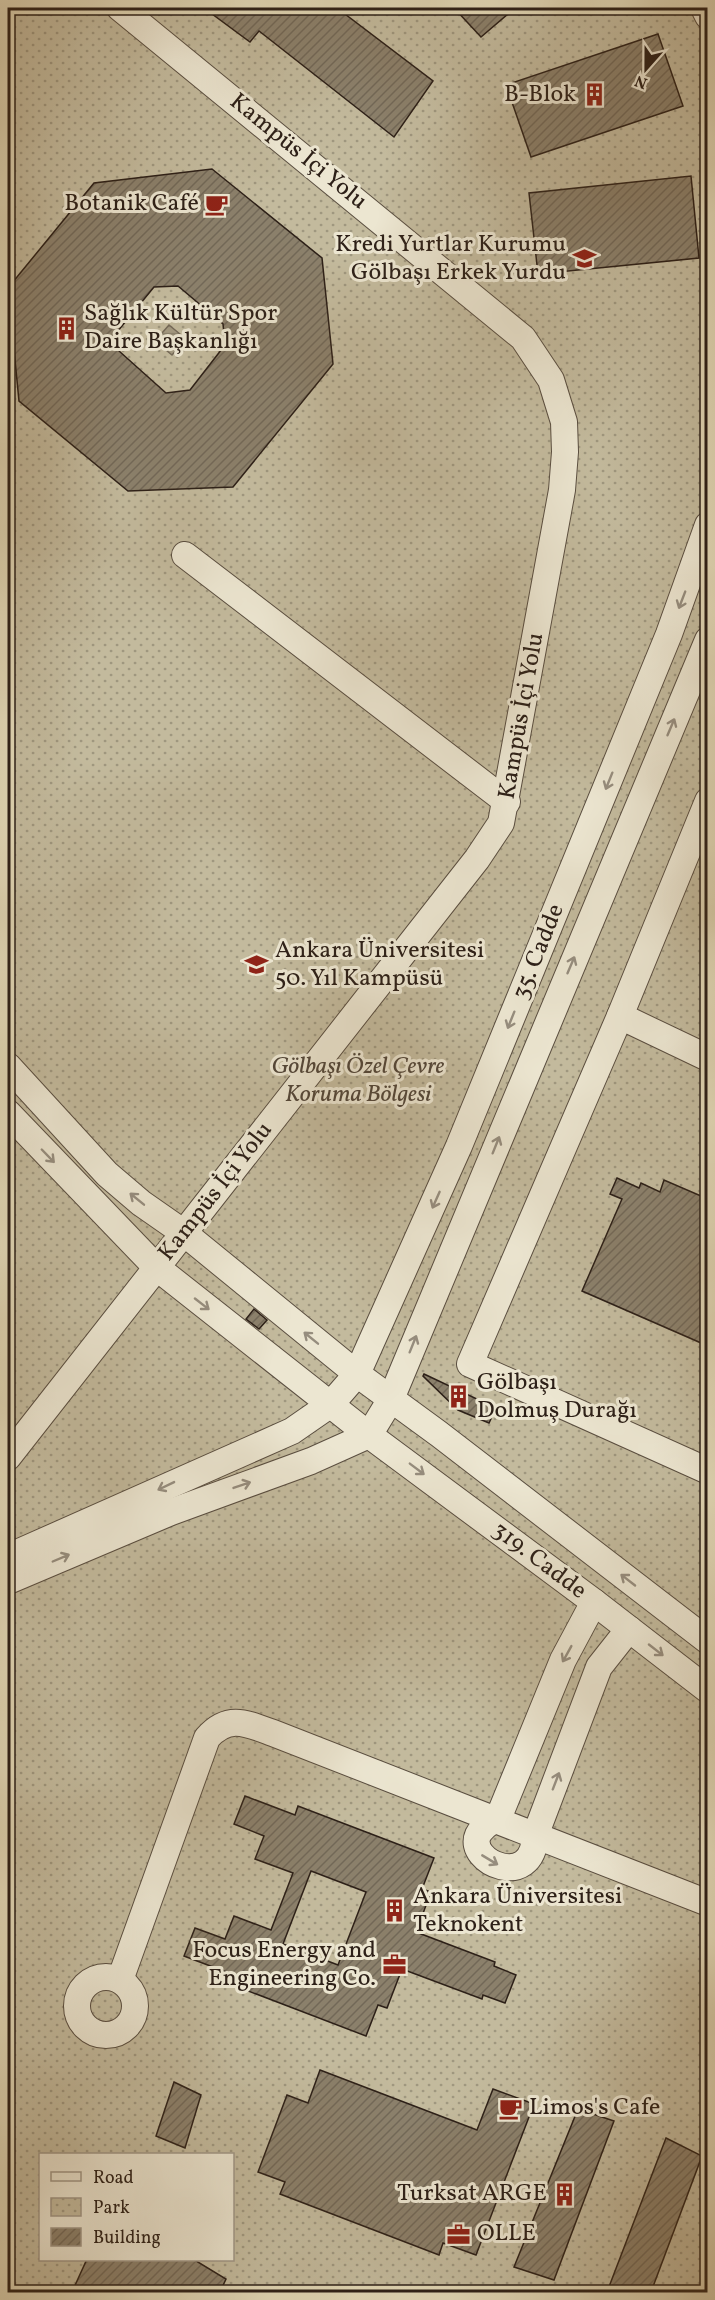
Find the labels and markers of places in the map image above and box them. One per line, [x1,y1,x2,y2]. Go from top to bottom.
place label: B-Blok [504,78,576,112]
building icon: B-Blok [581,82,607,108]
place label: Botanik Café [64,187,199,221]
cafe icon: Botanik Café [204,191,230,217]
place label: Kredi Yurtlar Kurumu Gölbaşı Erkek Yurdu [335,228,566,290]
school or university icon: Kredi Yurtlar Kurumu Gölbaşı Erkek Yurdu [571,246,597,272]
place label: Sağlık Kültür Spor Daire Başkanlığı [84,297,277,359]
building icon: Sağlık Kültür Spor Daire Başkanlığı [53,315,79,341]
place label: Ankara Üniversitesi 50. Yıl Kampüsü [275,934,484,996]
school or university icon: Ankara Üniversitesi 50. Yıl Kampüsü [244,952,270,978]
place label: Gölbaşı Dolmuş Durağı [477,1366,637,1428]
building icon: Gölbaşı Dolmuş Durağı [446,1384,472,1410]
place label: Ankara Üniversitesi Teknokent [413,1880,622,1942]
building icon: Ankara Üniversitesi Teknokent [382,1898,408,1924]
place label: Focus Energy and Engineering Co. [192,1934,376,1996]
office icon: Focus Energy and Engineering Co. [381,1952,407,1978]
place label: Limos's Cafe [529,2091,661,2125]
cafe icon: Limos's Cafe [498,2095,524,2121]
place label: Turksat ARGE [397,2177,547,2211]
building icon: Turksat ARGE [552,2181,578,2207]
place label: OLLE [477,2217,536,2251]
office icon: OLLE [446,2221,472,2247]

